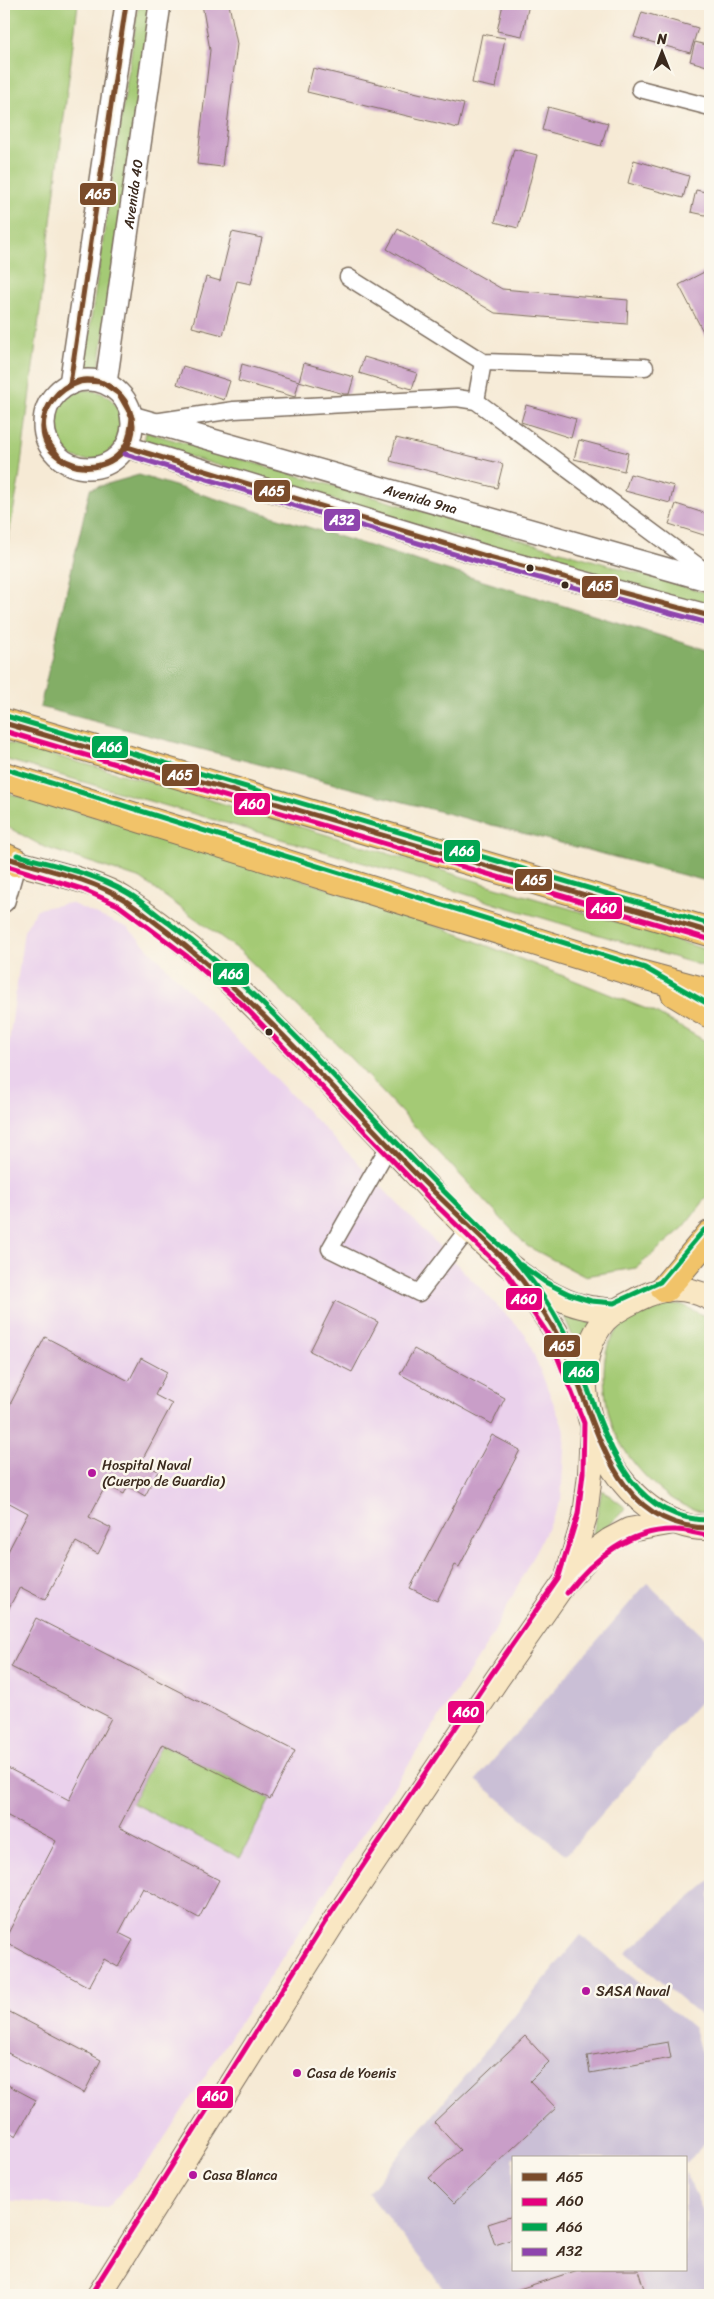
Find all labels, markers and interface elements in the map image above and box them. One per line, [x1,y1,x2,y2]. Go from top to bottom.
text: N [656,27,667,52]
north arrow [636,28,686,78]
street label: Avenida 40 [116,157,151,231]
line badge: A65 [79,182,117,206]
text: A65 [84,182,111,207]
street label: Avenida 9na [380,477,460,522]
line badge: A65 [253,479,291,503]
text: A65 [258,479,285,504]
line badge: A32 [323,508,361,532]
text: A32 [329,508,355,533]
unlabelled marker [525,563,535,573]
text: A65 [586,574,613,599]
line badge: A65 [581,575,619,599]
unlabelled marker [560,580,570,590]
line badge: A66 [91,735,129,759]
text: A66 [96,735,123,760]
line badge: A65 [161,763,200,787]
text: A65 [166,763,193,788]
line badge: A60 [233,792,271,816]
text: A60 [238,792,265,817]
line badge: A66 [443,839,481,863]
text: A66 [448,839,475,864]
line badge: A65 [514,868,553,892]
text: A65 [520,868,547,893]
line badge: A60 [585,896,623,920]
text: A60 [590,896,617,921]
line badge: A66 [212,962,250,986]
text: A66 [217,962,244,987]
unlabelled marker [264,1027,274,1037]
line badge: A60 [505,1287,543,1311]
text: A60 [510,1287,537,1312]
line badge: A65 [543,1334,581,1358]
text: A65 [548,1334,575,1359]
line badge: A66 [562,1360,600,1384]
text: A66 [567,1360,594,1385]
place label: Hospital Naval (Cuerpo de Guardia) [102,1453,226,1494]
marker: Hospital Naval (Cuerpo de Guardia) [86,1467,98,1479]
line badge: A60 [447,1700,485,1724]
text: A60 [452,1700,479,1725]
place label: SASA Naval [596,1979,671,2004]
marker: SASA Naval [580,1985,592,1997]
place label: Casa de Yoenis [307,2061,397,2086]
marker: Casa de Yoenis [291,2067,303,2079]
text: A60 [201,2084,228,2109]
line badge: A60 [196,2085,234,2109]
legend [512,2156,686,2272]
place label: Casa Blanca [203,2163,277,2188]
text: A65 [555,2164,584,2190]
marker: Casa Blanca [187,2169,199,2181]
text: A60 [555,2188,584,2214]
text: A66 [555,2214,583,2240]
text: A32 [555,2238,583,2264]

